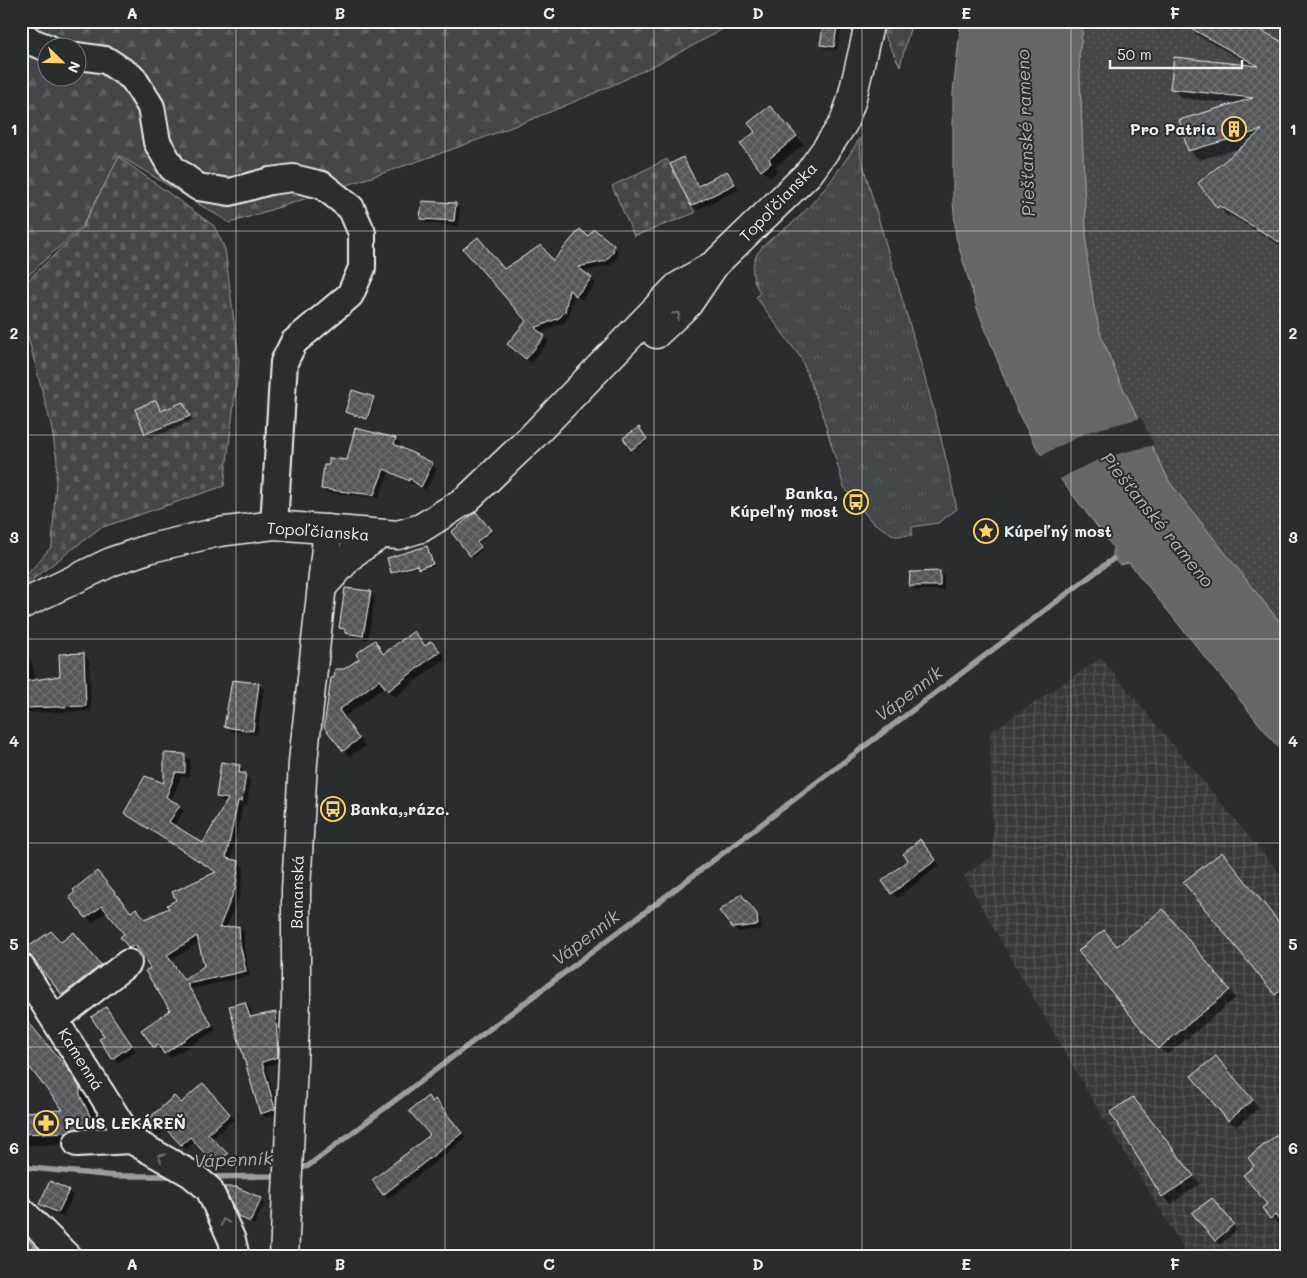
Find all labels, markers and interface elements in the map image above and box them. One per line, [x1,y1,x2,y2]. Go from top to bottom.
text: A [126,2,138,23]
text: B [335,2,345,23]
text: C [543,2,555,23]
text: D [752,2,764,23]
text: E [961,2,971,23]
text: F [1170,2,1180,23]
north arrow [38,38,88,88]
scale bar [1110,38,1242,70]
text: 50 m [1117,44,1152,64]
water label: Piešťanské rameno [1010,49,1040,217]
text: N [64,59,85,76]
building icon: Pro Patria [1221,116,1247,142]
text: 1 [10,118,18,139]
place label: Pro Patria [1130,118,1216,139]
text: 1 [1289,118,1297,139]
street label: Topoľčianska [734,157,821,246]
one-way arrow [671,312,680,321]
text: 2 [10,322,19,343]
text: 2 [1289,322,1298,343]
water label: Piešťanské rameno [1096,447,1220,592]
place label: Banka, Kúpeľný most [730,482,838,521]
bus stop icon: Banka, Kúpeľný most [843,489,869,515]
street label: Topoľčianska [266,516,370,545]
place icon: Kúpeľný most [973,518,999,544]
place label: Kúpeľný most [1004,520,1112,541]
text: 3 [9,526,19,547]
text: 3 [1288,526,1298,547]
water label: Vápenník [870,660,948,727]
text: 4 [9,730,19,751]
text: 4 [1288,730,1298,751]
bus stop icon: Banka,,rázc. [320,796,346,822]
place label: Banka,,rázc. [350,798,450,819]
street label: Bananská [285,855,308,929]
water label: Vápenník [547,904,625,971]
text: 5 [9,933,19,954]
text: 5 [1288,933,1298,954]
street label: Kamenná [54,1023,109,1094]
pharmacy icon: PLUS LEKÁREŇ [33,1110,59,1136]
place label: PLUS LEKÁREŇ [64,1112,186,1133]
text: 6 [9,1137,19,1158]
text: 6 [1288,1137,1298,1158]
water label: Vápenník [193,1146,273,1172]
one-way arrow [157,1153,166,1163]
one-way arrow [220,1218,231,1227]
text: A [126,1253,138,1274]
text: B [335,1253,345,1274]
text: C [543,1253,555,1274]
text: D [752,1253,764,1274]
text: E [961,1253,971,1274]
text: F [1170,1253,1180,1274]

